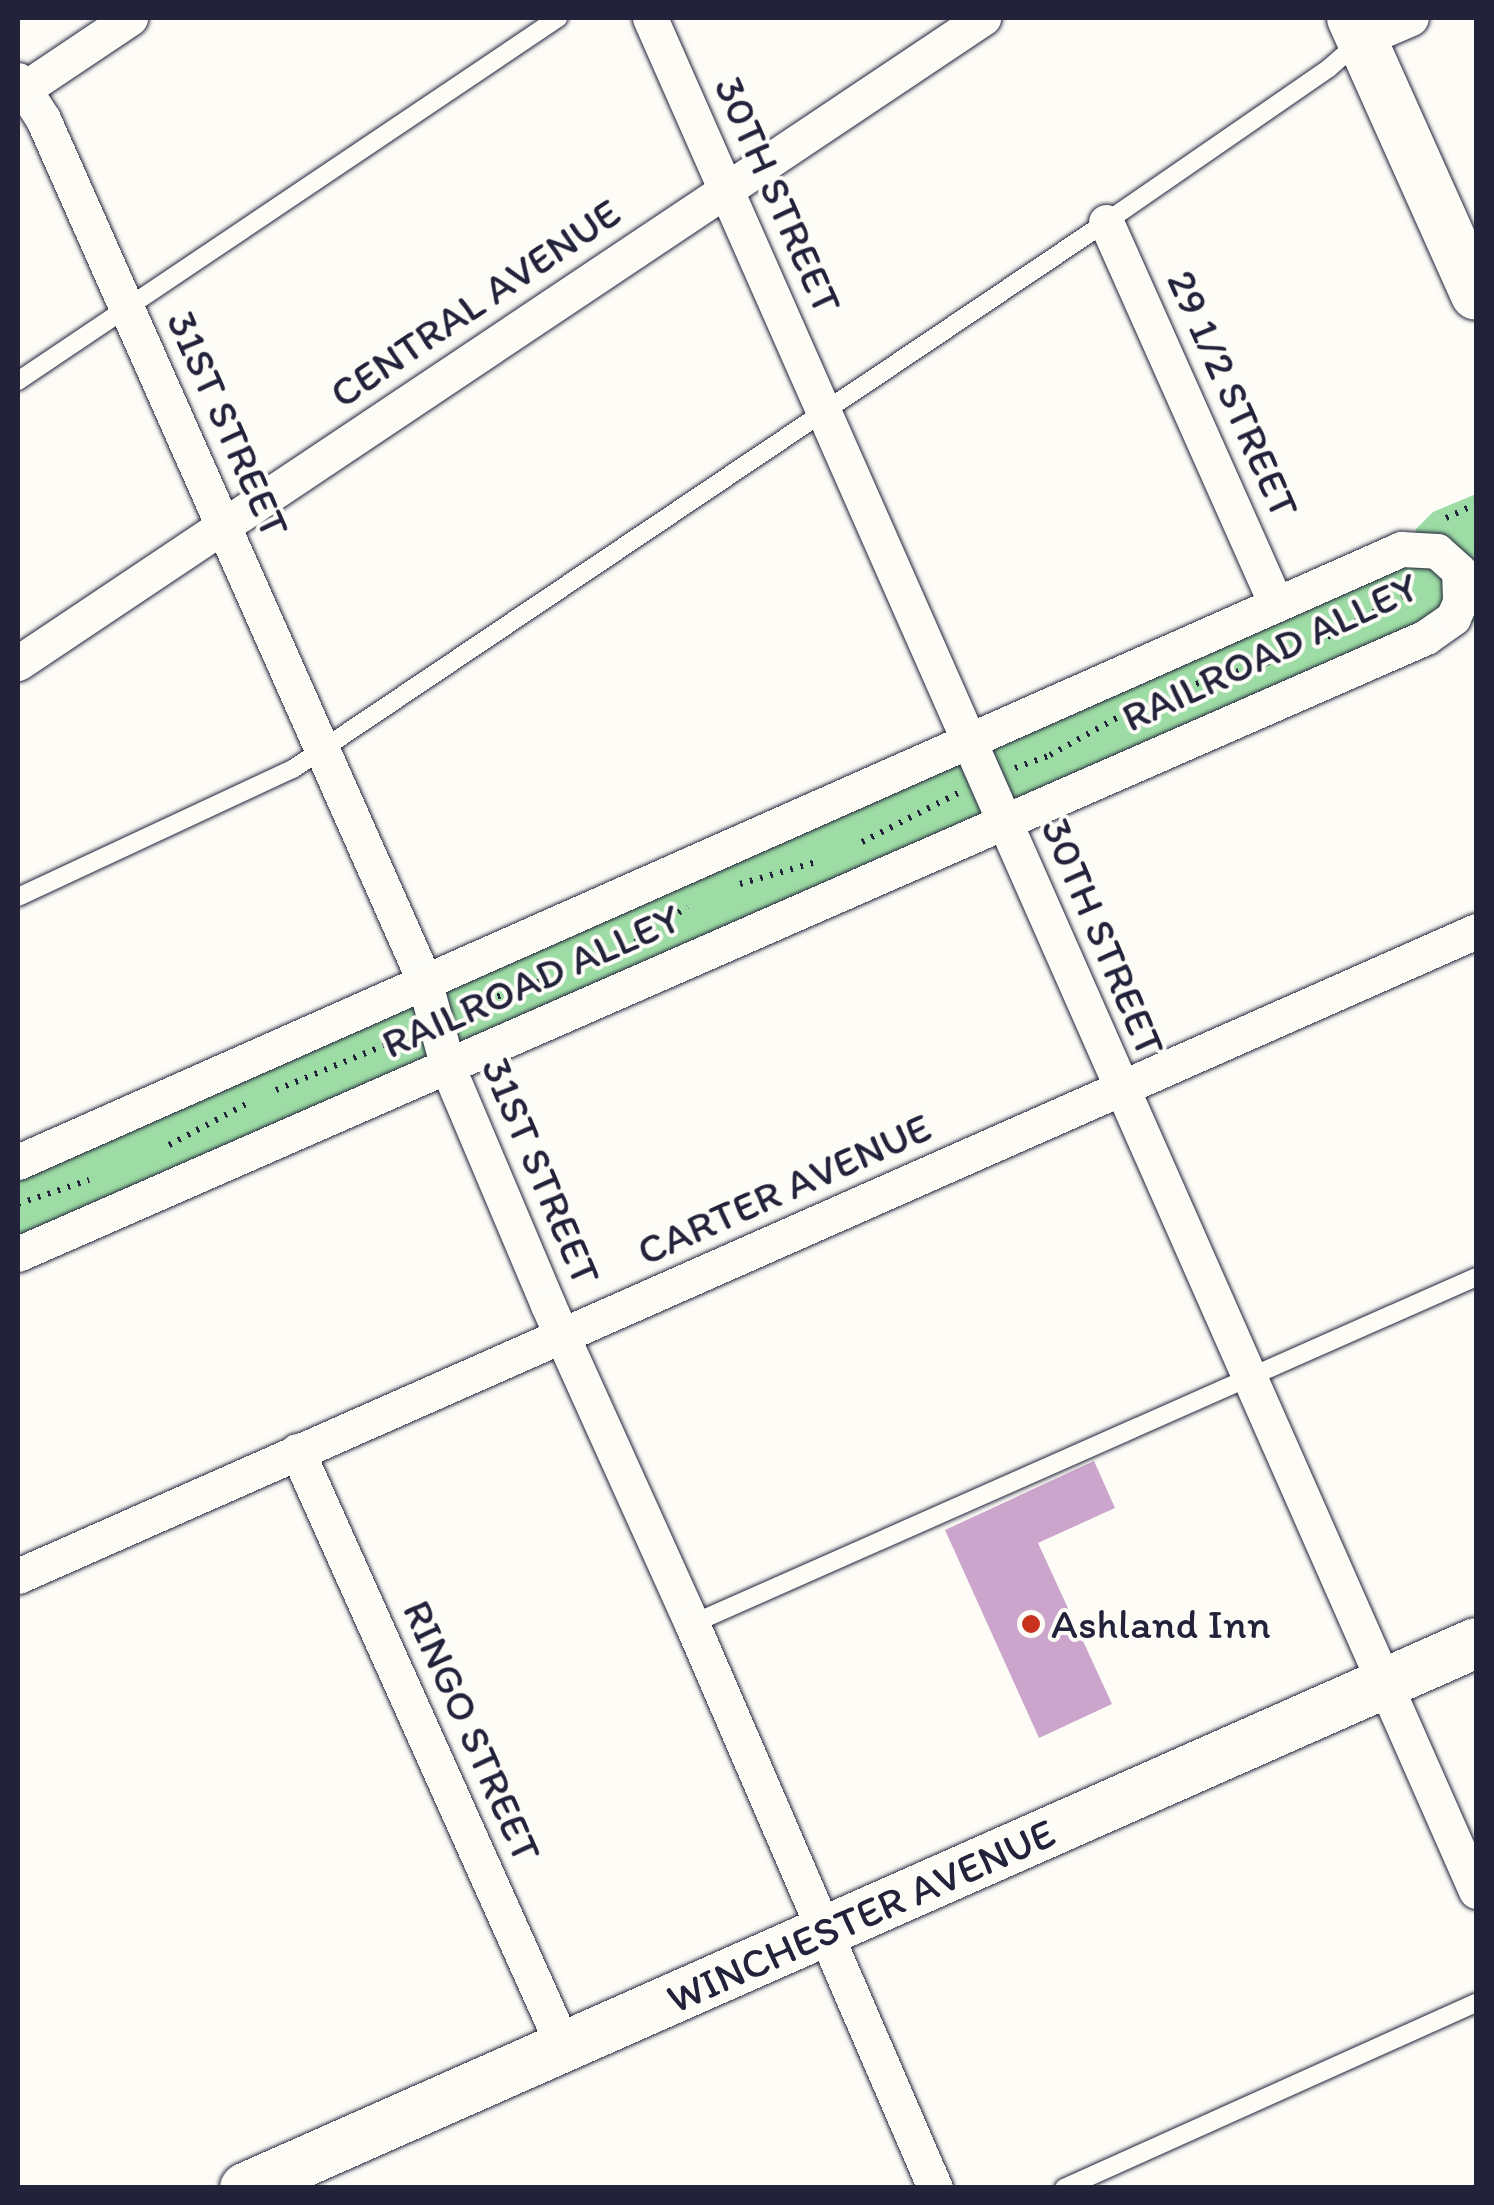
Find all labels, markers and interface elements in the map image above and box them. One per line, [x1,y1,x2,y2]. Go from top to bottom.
street label: 30TH STREET [703,69,853,321]
street label: CENTRAL AVENUE [321,188,629,418]
street label: 29 1/2 STREET [1156,262,1310,526]
street label: 31ST STREET [156,303,300,545]
street label: RAILROAD ALLEY [1114,561,1426,743]
street label: 30TH STREET [1030,810,1176,1064]
street label: RAILROAD ALLEY [374,893,688,1069]
street label: 31ST STREET [470,1050,612,1292]
street label: CARTER AVENUE [630,1102,938,1276]
street label: RINGO STREET [392,1592,552,1870]
place label: Ashland Inn [1051,1599,1269,1649]
marker: Ashland Inn [1020,1613,1042,1635]
street label: WINCHESTER AVENUE [660,1808,1062,2024]

